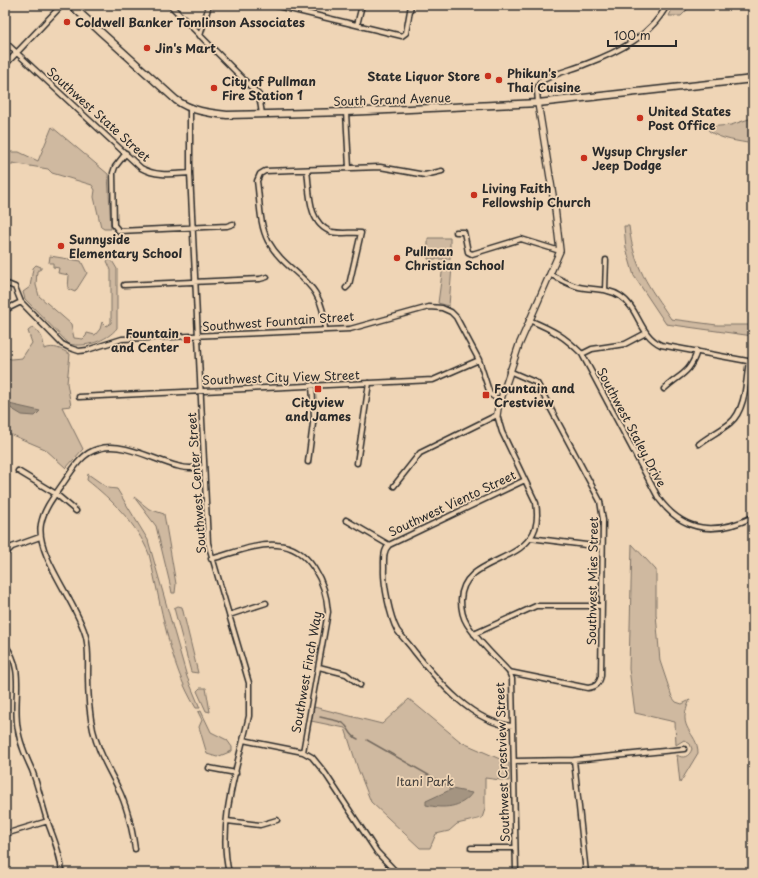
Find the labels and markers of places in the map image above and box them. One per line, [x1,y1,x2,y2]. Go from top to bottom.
place label: Coldwell Banker Tomlinson Associates [75,13,305,31]
marker: Coldwell Banker Tomlinson Associates [62,17,72,27]
place label: Jin's Mart [155,39,216,57]
marker: Jin's Mart [142,43,152,53]
place label: Phikun's Thai Cuisine [507,64,581,96]
place label: State Liquor Store [367,67,480,85]
marker: State Liquor Store [483,71,493,81]
place label: City of Pullman Fire Station 1 [222,72,316,104]
marker: Phikun's Thai Cuisine [494,75,504,85]
marker: City of Pullman Fire Station 1 [209,83,219,93]
place label: United States Post Office [648,102,731,134]
marker: United States Post Office [635,113,645,123]
place label: Wysup Chrysler Jeep Dodge [592,142,688,174]
marker: Wysup Chrysler Jeep Dodge [579,153,589,163]
place label: Living Faith Fellowship Church [482,179,591,211]
marker: Living Faith Fellowship Church [469,190,479,200]
place label: Sunnyside Elementary School [69,230,182,262]
marker: Sunnyside Elementary School [56,241,66,251]
place label: Pullman Christian School [405,242,505,274]
marker: Pullman Christian School [392,253,402,263]
place label: Fountain and Center [111,324,180,356]
marker: Fountain and Center [182,335,192,345]
place label: Fountain and Crestview [494,379,575,411]
marker: Cityview and James [313,384,323,394]
marker: Fountain and Crestview [481,390,491,400]
place label: Cityview and James [285,393,351,425]

